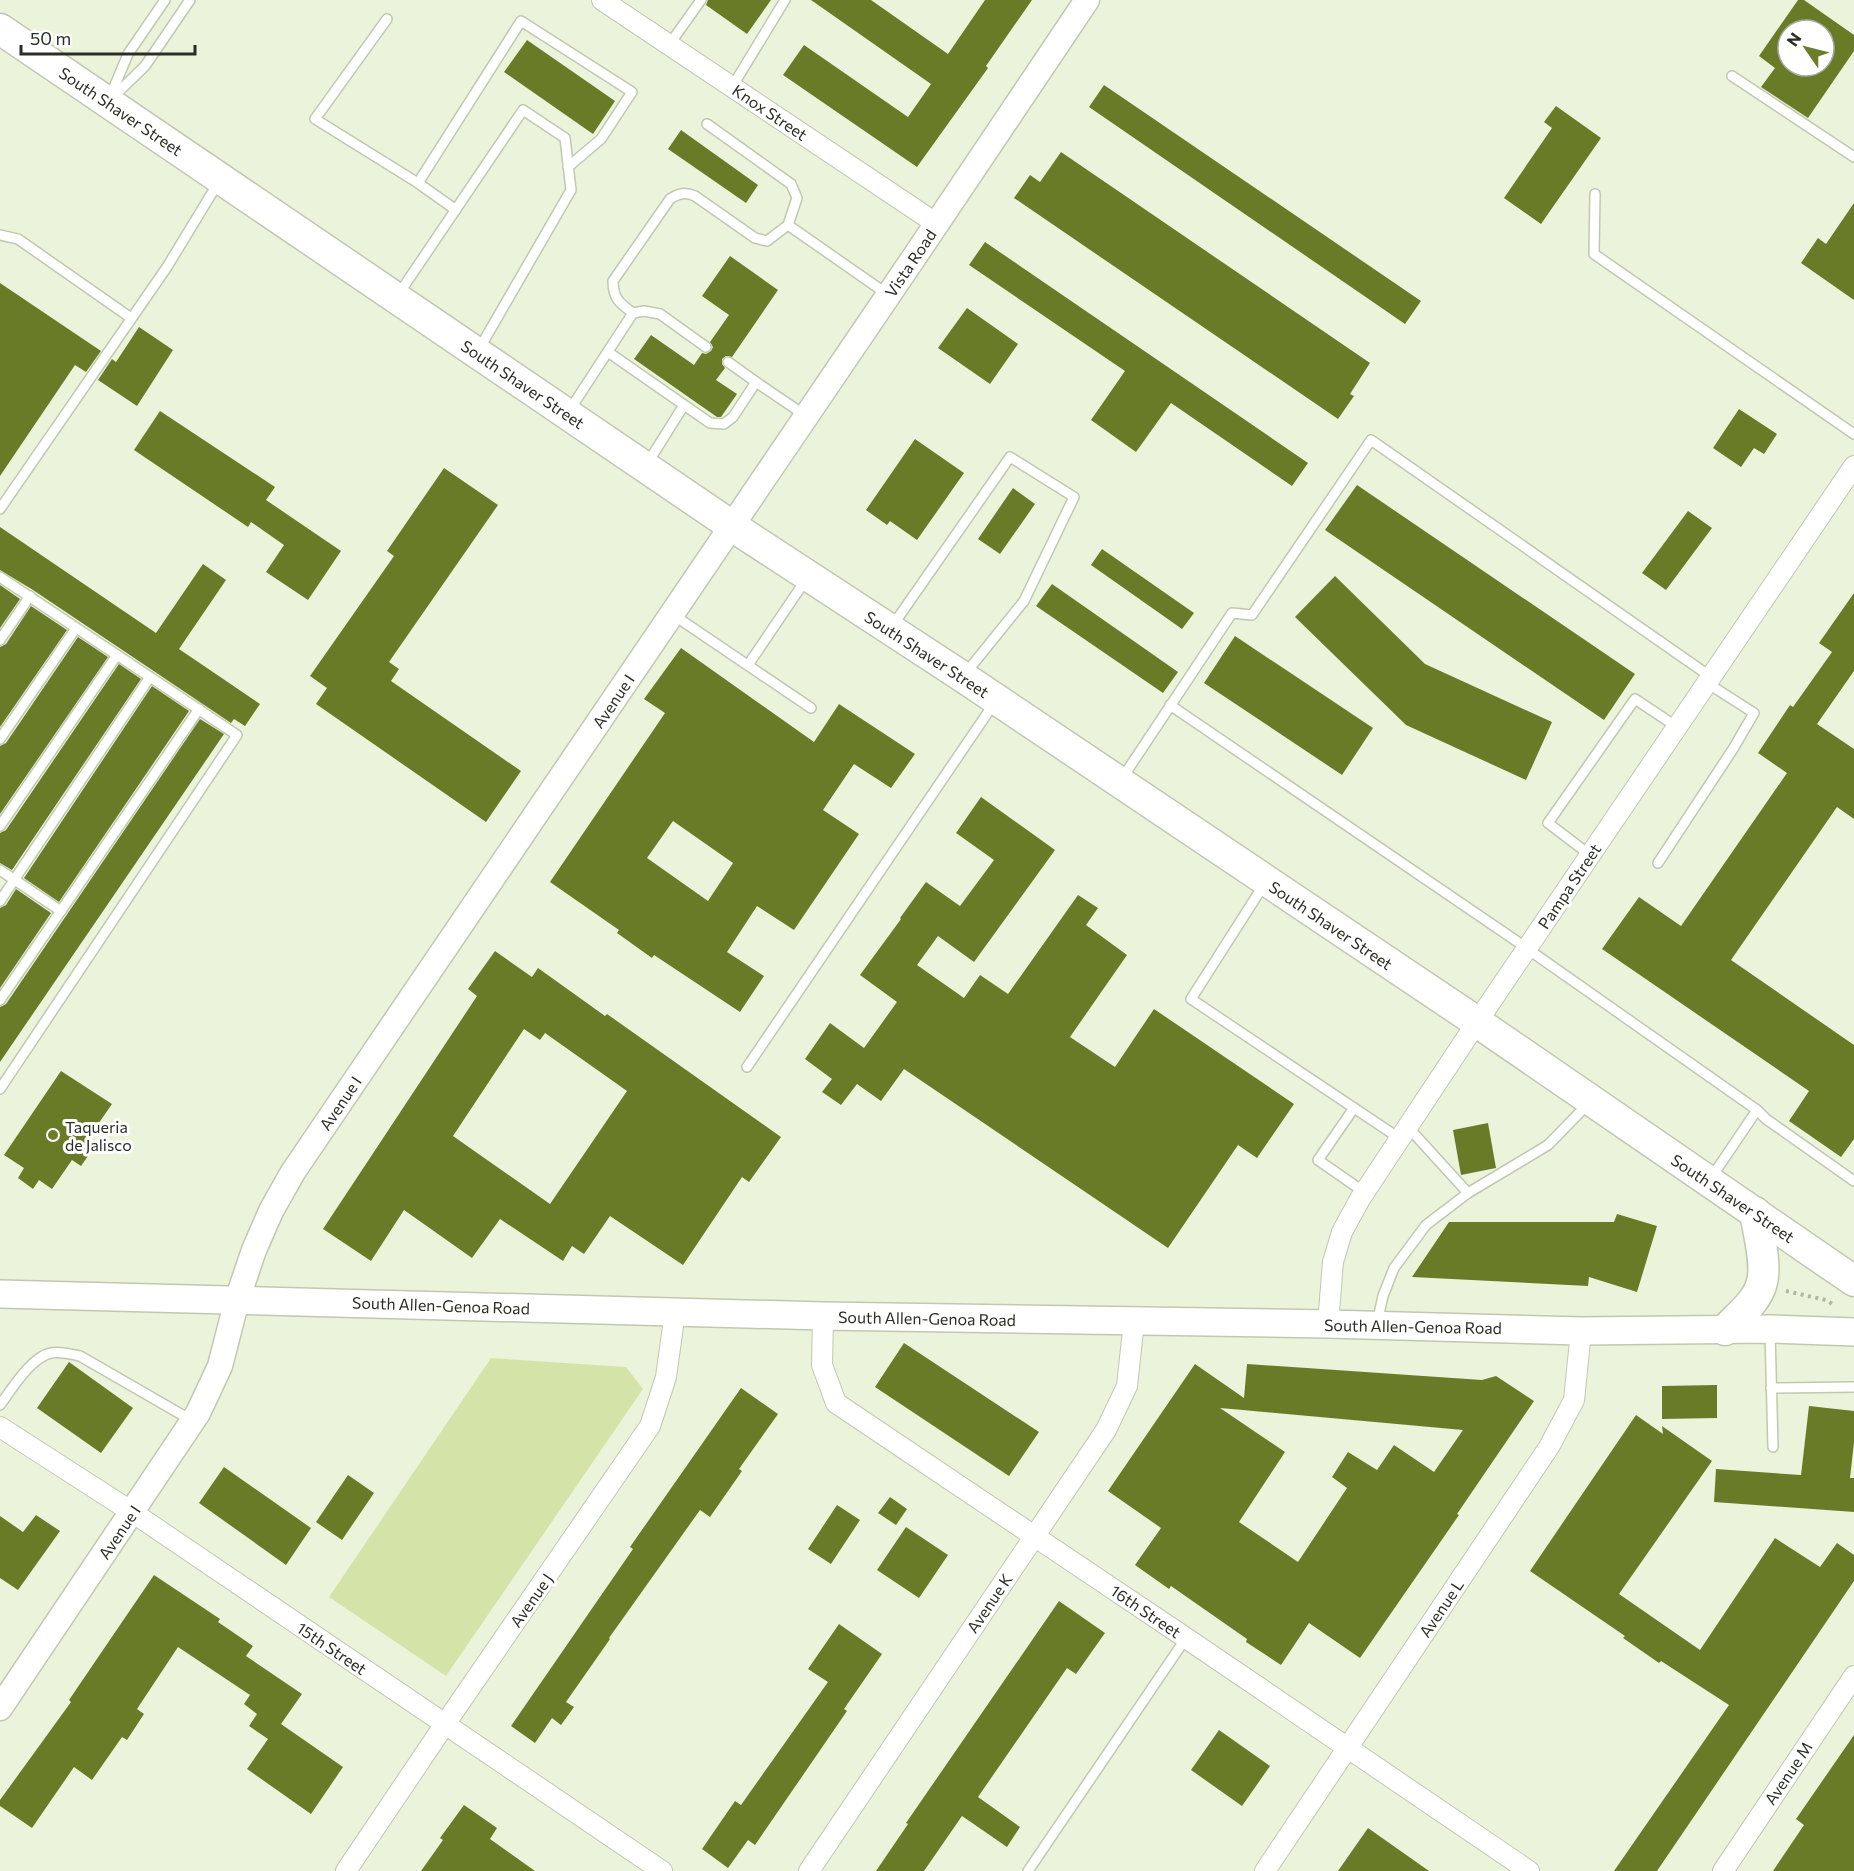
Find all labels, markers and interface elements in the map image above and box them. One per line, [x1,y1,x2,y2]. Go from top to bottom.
scale bar [21,18,195,56]
north arrow [1776,18,1836,78]
text: 50 m [30,27,71,49]
text: N [1782,29,1805,49]
street label: South Shaver Street [56,63,187,160]
street label: Knox Street [729,80,811,144]
street label: Vista Road [880,225,940,301]
street label: South Shaver Street [458,336,589,433]
street label: South Shaver Street [861,607,993,702]
street label: Avenue I [588,670,638,732]
street label: Pampa Street [1534,840,1605,932]
street label: South Shaver Street [1266,877,1397,974]
street label: Avenue I [315,1072,365,1134]
place label: Taqueria de Jalisco [65,1117,132,1154]
marker: Taqueria de Jalisco [46,1128,60,1142]
street label: South Shaver Street [1668,1150,1799,1247]
street label: South Allen-Genoa Road [352,1292,530,1318]
street label: South Allen-Genoa Road [838,1307,1016,1329]
street label: South Allen-Genoa Road [1324,1315,1502,1337]
street label: Avenue I [94,1501,144,1563]
street label: Avenue J [506,1570,556,1630]
street label: Avenue K [962,1570,1016,1636]
street label: Avenue L [1415,1576,1467,1640]
street label: 16th Street [1107,1581,1185,1642]
street label: 15th Street [294,1618,371,1679]
street label: Avenue M [1760,1738,1816,1808]

